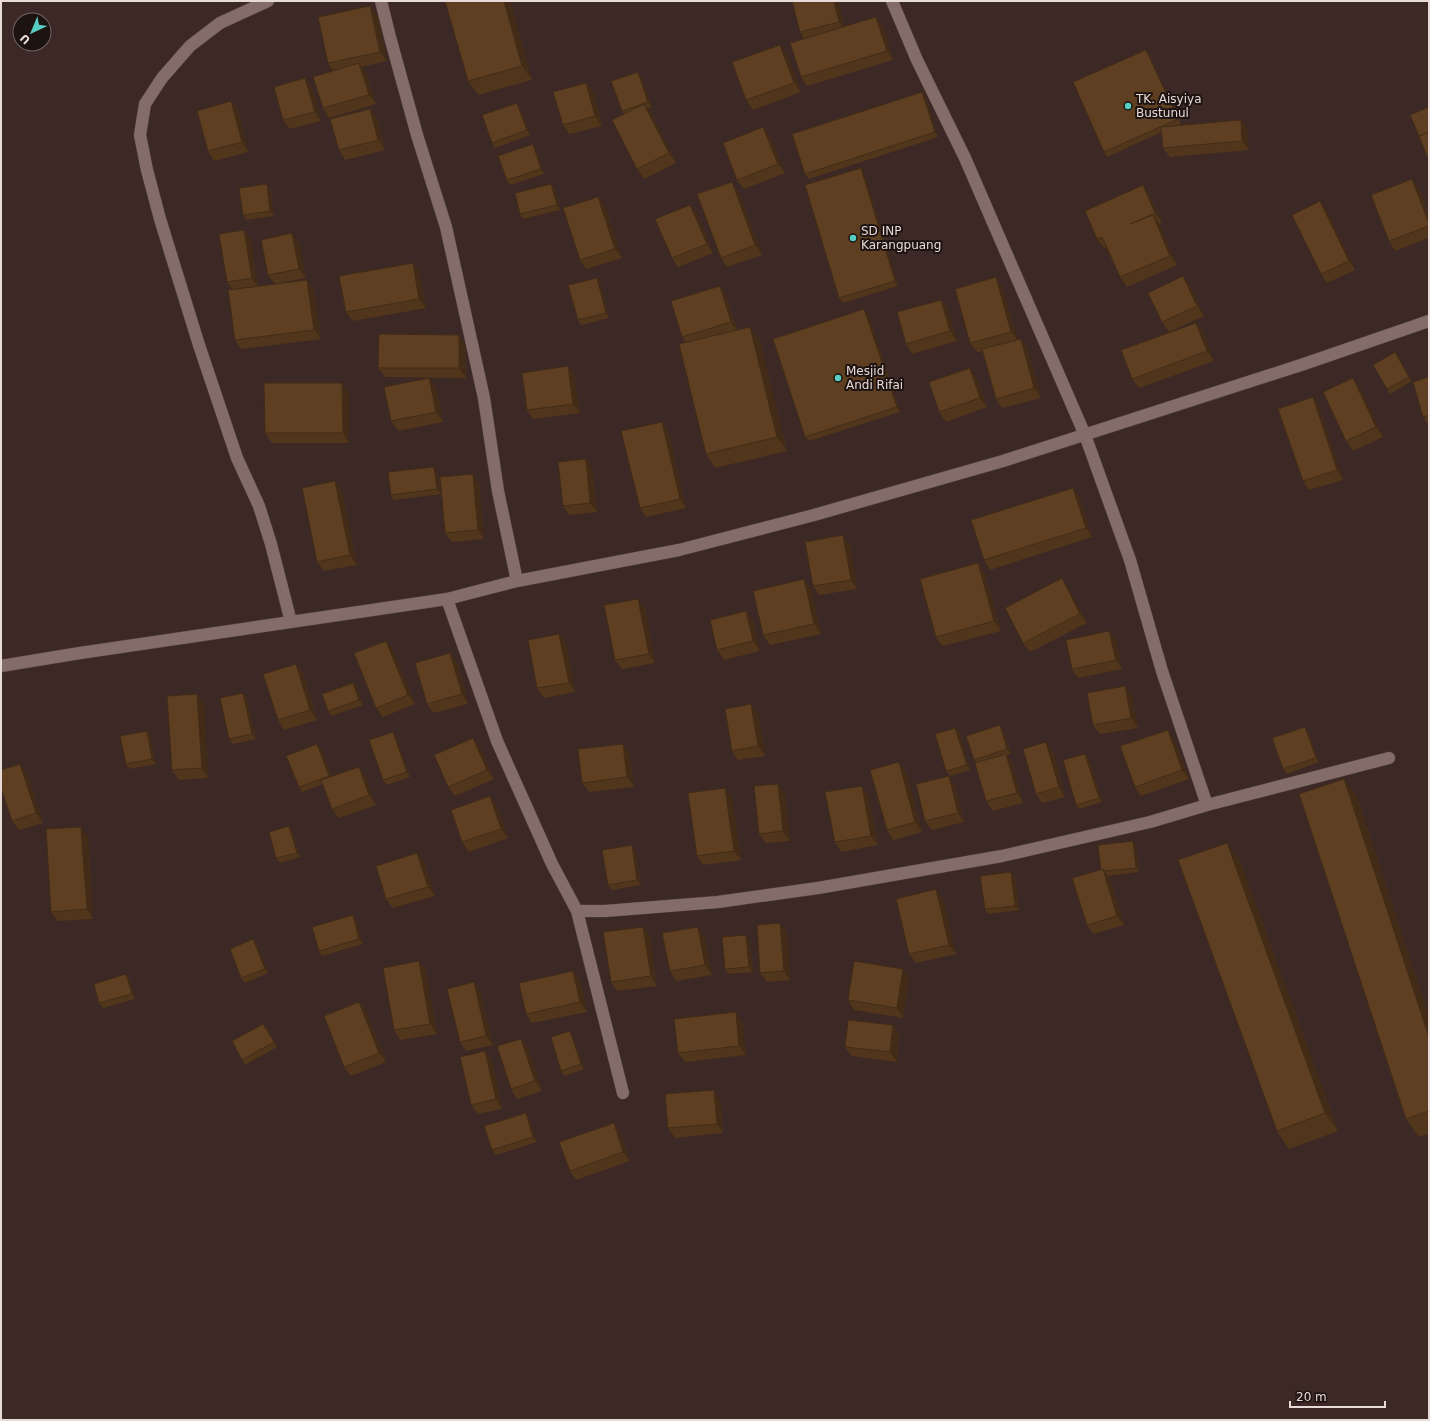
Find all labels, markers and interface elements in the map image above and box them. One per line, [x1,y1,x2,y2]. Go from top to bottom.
north arrow [12,12,52,52]
text: U [18,31,33,47]
place label: TK. Aisyiya Bustunul [1135,92,1202,120]
marker: TK. Aisyiya Bustunul [1123,101,1133,111]
place label: SD INP Karangpuang [861,224,941,252]
marker: SD INP Karangpuang [848,233,858,243]
place label: Mesjid Andi Rifai [846,364,903,392]
marker: Mesjid Andi Rifai [833,373,843,383]
scale bar [1290,1383,1385,1409]
text: 20 m [1296,1390,1327,1404]

